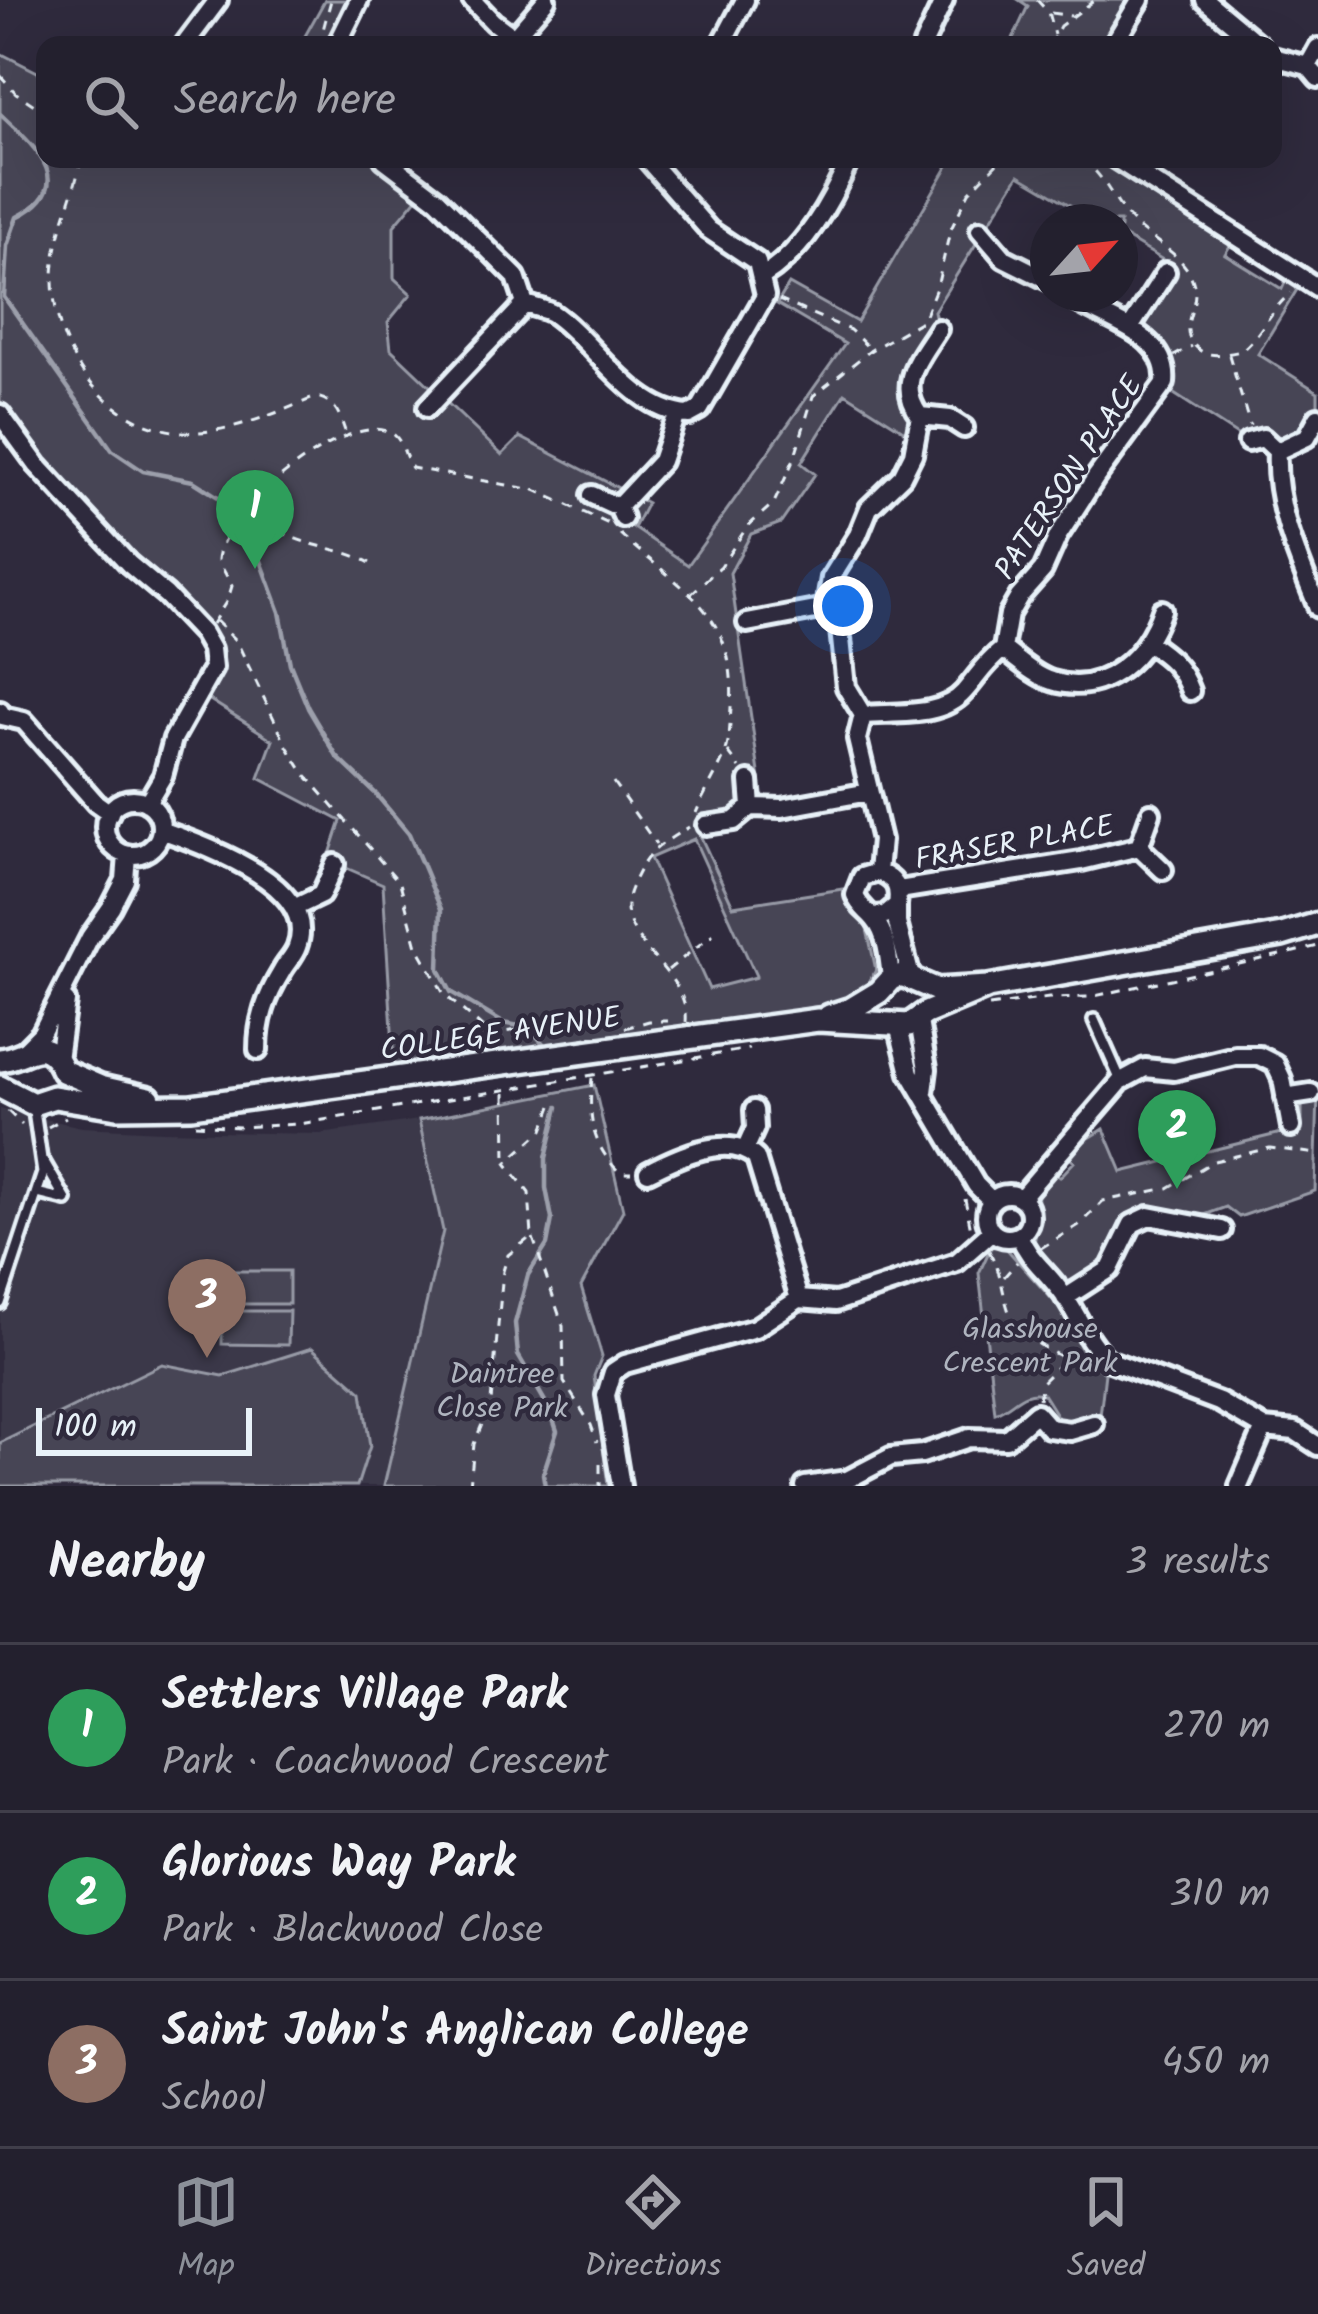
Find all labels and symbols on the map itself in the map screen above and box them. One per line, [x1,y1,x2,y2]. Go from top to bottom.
north arrow [1030,204,1138,312]
street label: PATERSON PLACE [983,365,1157,591]
pin: 1 [216,470,294,569]
your location [813,576,873,636]
street label: FRASER PLACE [911,803,1119,885]
street label: COLLEGE AVENUE [377,994,625,1076]
pin: 2 [1138,1090,1216,1189]
pin: 3 [168,1259,246,1358]
park label: Glasshouse Crescent Park [942,1306,1118,1388]
park label: Daintree Close Park [436,1351,569,1433]
scale bar [36,1402,252,1455]

